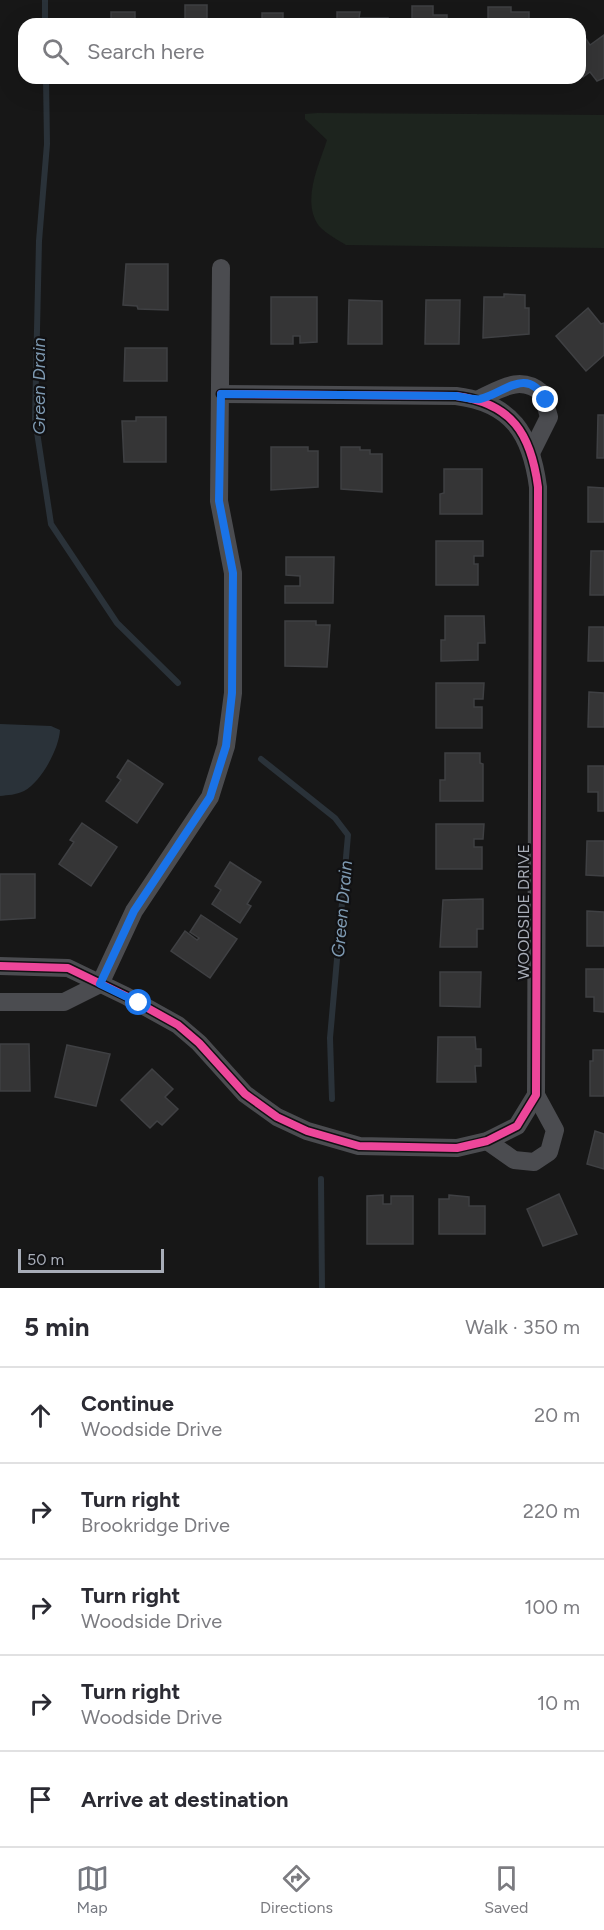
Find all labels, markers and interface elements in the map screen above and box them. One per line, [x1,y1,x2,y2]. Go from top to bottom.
search box [18,18,586,84]
icon: search [39,35,72,68]
text: Search here [87,38,205,65]
water label: Green Drain [28,337,50,435]
route end [532,386,558,412]
street label: WOODSIDE DRIVE [514,844,533,980]
water label: Green Drain [327,860,357,958]
route start [125,989,151,1015]
scale bar [18,1246,164,1274]
text: 50 m [27,1250,64,1269]
text: 5 min [24,1311,90,1343]
text: Walk · 350 m [465,1315,580,1339]
text: Continue [81,1390,174,1417]
icon: ahead [24,1399,57,1432]
text: 20 m [534,1403,580,1427]
text: Woodside Drive [81,1417,222,1441]
text: Turn right [81,1486,180,1513]
icon: right [24,1495,57,1528]
text: 220 m [523,1499,580,1523]
text: Brookridge Drive [81,1513,230,1537]
text: Turn right [81,1582,180,1609]
icon: right [24,1591,57,1624]
text: 100 m [524,1595,580,1619]
text: Woodside Drive [81,1609,222,1633]
text: Turn right [81,1678,180,1705]
icon: right [24,1687,57,1720]
text: 10 m [537,1691,580,1715]
text: Woodside Drive [81,1705,222,1729]
icon: arrive [24,1783,57,1816]
text: Arrive at destination [81,1786,289,1813]
tab: Map [76,1862,109,1917]
tab: Directions [260,1862,333,1917]
tab: Saved [484,1862,528,1917]

